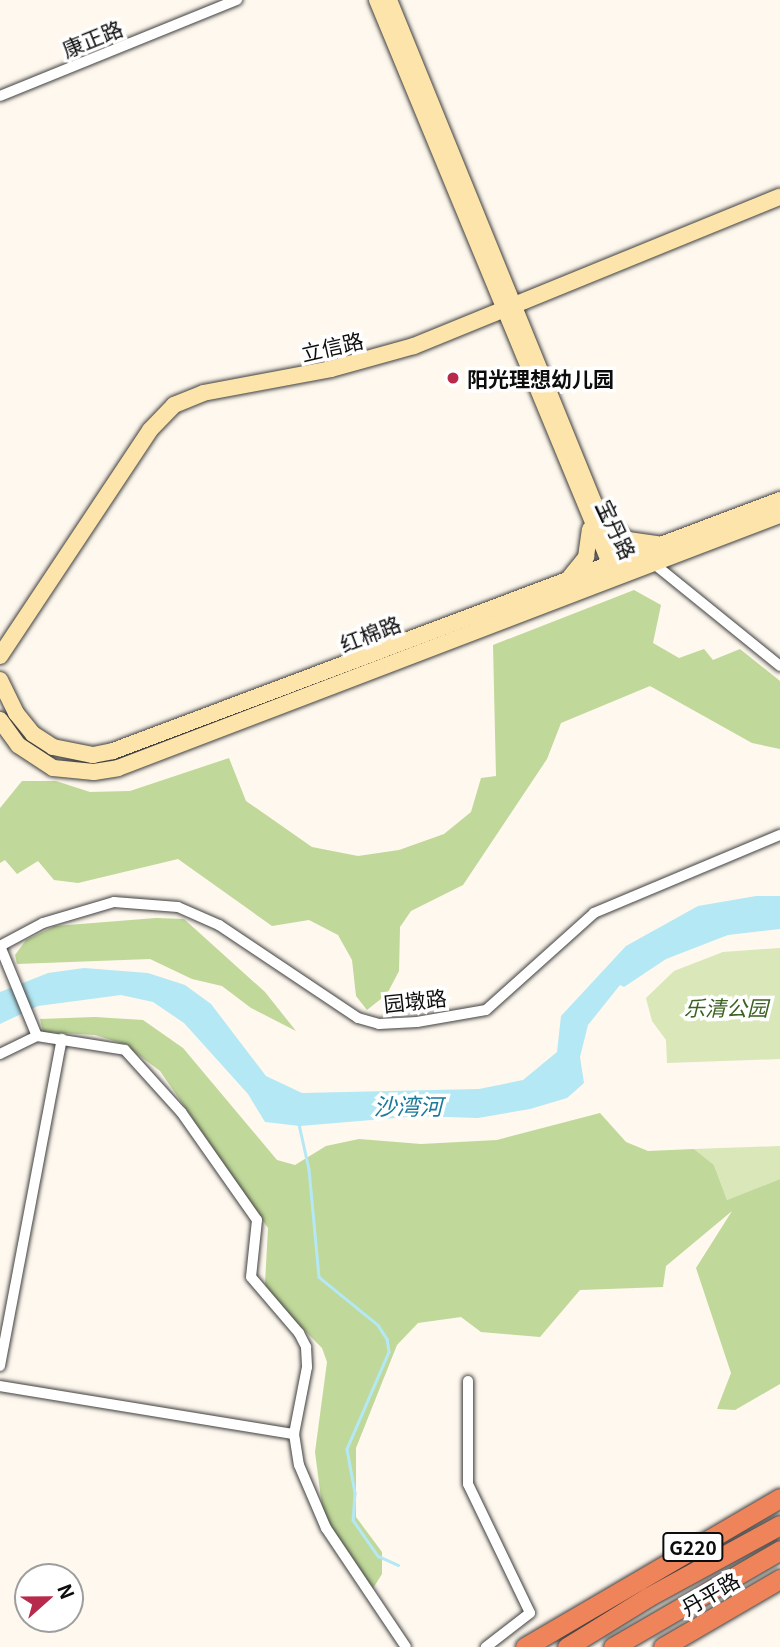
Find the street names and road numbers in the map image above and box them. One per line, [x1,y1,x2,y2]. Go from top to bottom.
street label: 康正路 [58,15,126,61]
street label: 立信路 [298,327,366,365]
street label: 宝丹路 [592,495,642,563]
street label: 红棉路 [336,610,404,656]
street label: 园墩路 [382,984,448,1016]
road number: G220 [662,1532,724,1562]
street label: 丹平路 [676,1566,744,1620]

